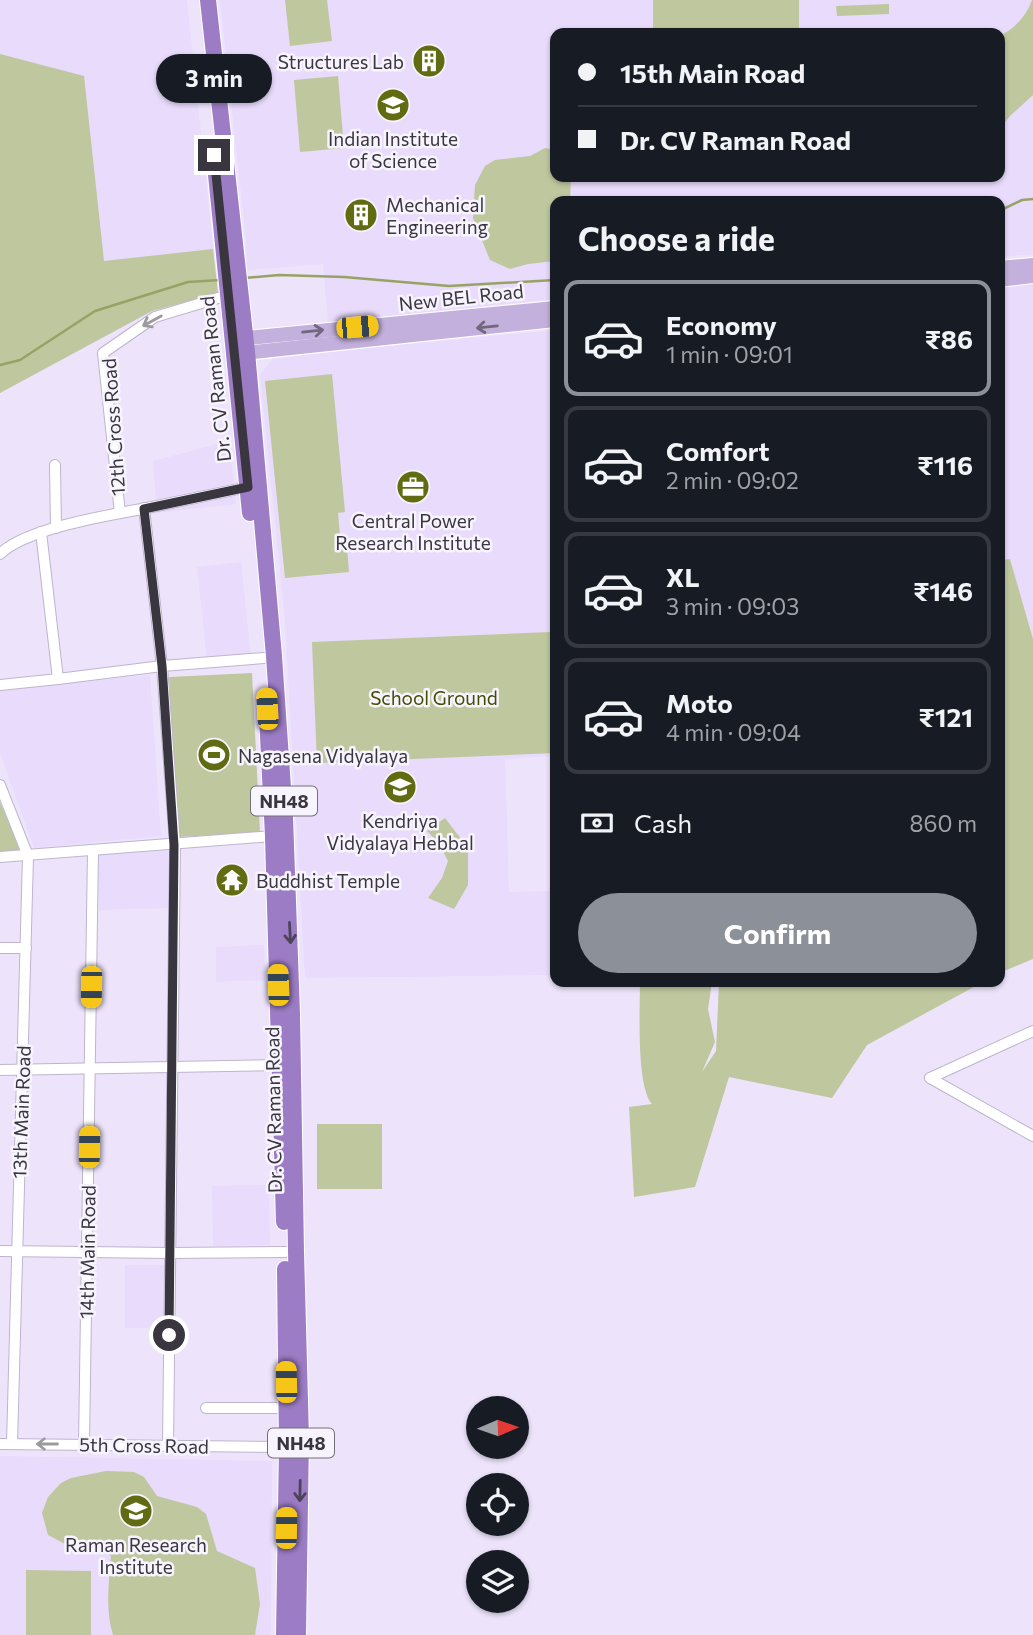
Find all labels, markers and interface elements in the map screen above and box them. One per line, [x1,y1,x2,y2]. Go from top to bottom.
building icon: Structures Lab [410,42,448,80]
place label: Structures Lab [278,50,404,73]
callout: 3 min [156,54,272,102]
text: 15th Main Road [620,57,805,88]
text: 3 min [185,64,243,92]
school or university icon: Indian Institute of Science [374,86,412,124]
text: Dr. CV Raman Road [620,124,851,155]
place label: Indian Institute of Science [328,127,458,172]
route end [198,139,230,171]
place label: Mechanical Engineering [386,193,488,238]
building icon: Mechanical Engineering [342,196,380,234]
text: Choose a ride [578,218,775,258]
street label: New BEL Road [397,279,525,315]
street label: Dr. CV Raman Road [195,295,235,463]
icon: car [582,307,645,370]
text: Economy [666,309,777,340]
one-way arrow [143,314,163,328]
car [336,315,379,339]
one-way arrow [476,321,499,334]
text: ₹86 [925,323,973,354]
one-way arrow [301,324,324,337]
text: 1 min · 09:01 [666,340,793,368]
street label: 12th Cross Road [97,358,129,496]
icon: car [582,433,645,496]
text: Comfort [666,435,769,466]
text: ₹116 [917,449,973,480]
text: 2 min · 09:02 [666,466,799,494]
office icon: Central Power Research Institute [394,468,432,506]
place label: Central Power Research Institute [335,509,491,554]
icon: car [582,559,645,622]
text: XL [666,561,700,592]
text: ₹146 [913,575,973,606]
text: 3 min · 09:03 [666,592,799,620]
icon: car [582,685,645,748]
park label: School Ground [370,686,498,709]
car [256,687,279,731]
text: Moto [666,687,733,718]
text: ₹121 [919,701,973,732]
text: 4 min · 09:04 [666,718,801,746]
sports icon: Nagasena Vidyalaya [195,736,233,774]
place label: Nagasena Vidyalaya [238,744,408,767]
school or university icon: Kendriya Vidyalaya Hebbal [381,768,419,806]
road number: NH48 [251,786,317,816]
icon: cash [578,804,616,842]
text: Cash [634,807,692,838]
place label: Kendriya Vidyalaya Hebbal [326,809,474,854]
text: 860 m [910,809,977,837]
temple icon: Buddhist Temple [213,861,251,899]
place label: Buddhist Temple [256,869,400,892]
button: Confirm [578,893,977,973]
one-way arrow [283,922,296,945]
car [267,964,290,1006]
car [81,966,102,1008]
street label: Dr. CV Raman Road [260,1027,286,1193]
street label: 13th Main Road [7,1045,35,1179]
car [79,1126,100,1168]
street label: 14th Main Road [74,1185,100,1319]
route start [153,1319,185,1351]
car [276,1361,297,1403]
north arrow [466,1396,528,1460]
map controls [466,1396,529,1613]
road number: NH48 [268,1428,334,1458]
street label: 5th Cross Road [79,1432,209,1458]
one-way arrow [36,1437,59,1451]
button: locate [466,1473,529,1536]
one-way arrow [293,1480,307,1503]
school or university icon: Raman Research Institute [117,1492,155,1530]
car [276,1507,297,1549]
place label: Raman Research Institute [65,1533,207,1578]
button: layers [466,1550,529,1613]

